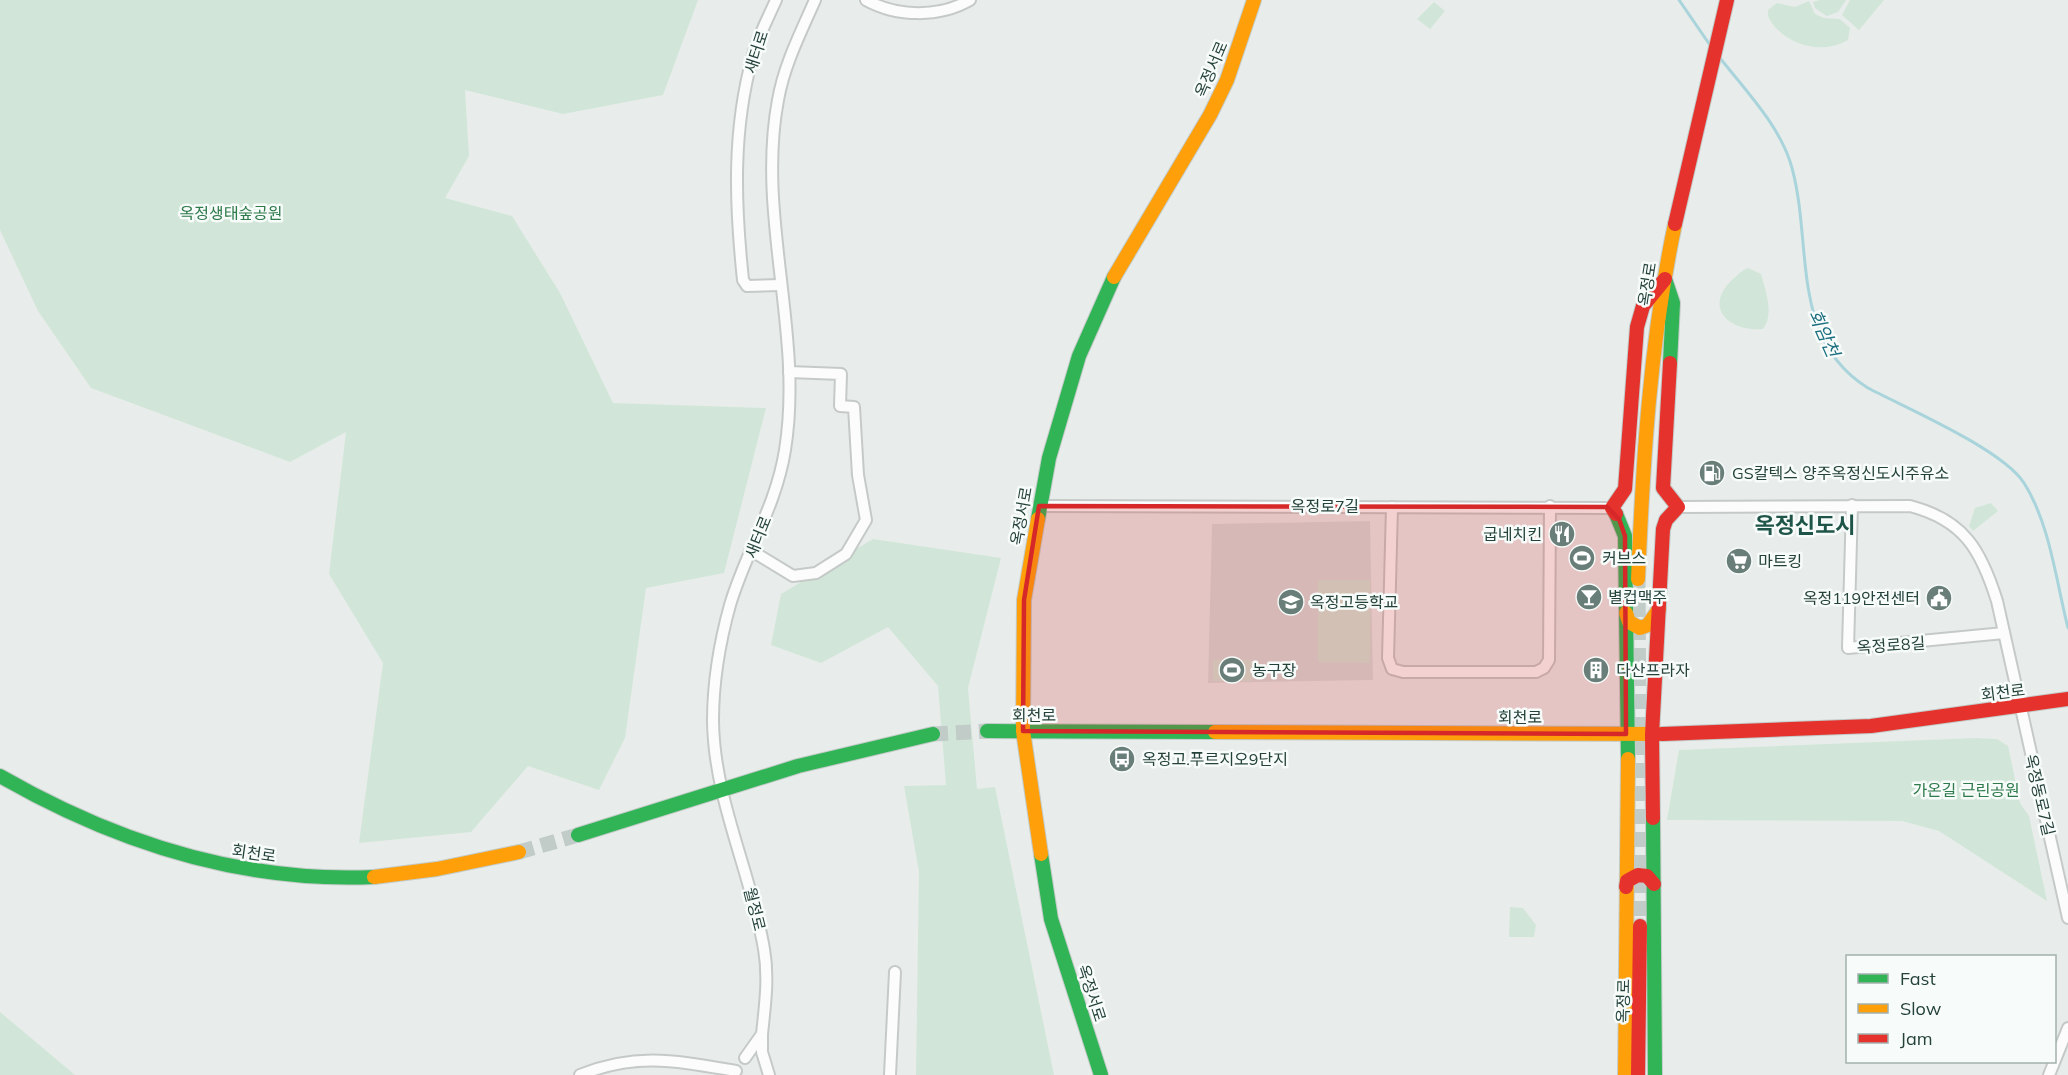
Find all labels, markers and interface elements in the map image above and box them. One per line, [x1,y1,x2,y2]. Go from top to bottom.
street label: 새터로 [740,28,772,76]
street label: 옥정서로 [1190,38,1232,100]
park label: 옥정생태숲공원 [179,203,283,223]
street label: 옥정로 [1634,260,1660,307]
water label: 회암천 [1803,306,1846,363]
fuel station icon: GS칼텍스 양주옥정신도시주유소 [1697,458,1727,488]
place label: GS칼텍스 양주옥정신도시주유소 [1732,463,1949,483]
street label: 옥정서로 [1006,485,1036,547]
street label: 옥정로7길 [1291,496,1359,516]
district label: 옥정신도시 [1754,511,1856,539]
street label: 새터로 [740,513,776,561]
restaurant icon: 굽네치킨 [1547,519,1577,549]
place label: 굽네치킨 [1483,524,1542,544]
sports icon: 커브스 [1567,543,1597,573]
supermarket icon: 마트킹 [1724,546,1754,576]
place label: 커브스 [1602,548,1646,568]
place label: 마트킹 [1758,551,1802,571]
bar icon: 별컵맥주 [1574,582,1604,612]
public building icon: 옥정119안전센터 [1924,583,1954,613]
school or university icon: 옥정고등학교 [1276,587,1306,617]
place label: 별컵맥주 [1608,587,1667,607]
place label: 옥정119안전센터 [1803,588,1920,608]
place label: 옥정고등학교 [1310,592,1398,612]
street label: 옥정로8길 [1856,633,1926,657]
sports icon: 농구장 [1217,655,1247,685]
building icon: 다산프라자 [1581,655,1611,685]
place label: 농구장 [1252,660,1296,680]
place label: 다산프라자 [1616,660,1690,680]
street label: 회천로 [1980,679,2026,705]
street label: 회천로 [1012,705,1056,725]
street label: 회천로 [1498,707,1542,727]
bus stop icon: 옥정고.푸르지오9단지 [1107,744,1137,774]
place label: 옥정고.푸르지오9단지 [1142,749,1288,769]
street label: 옥정동로7길 [2021,752,2059,838]
park label: 가온길 근린공원 [1912,780,2020,800]
street label: 회천로 [231,840,278,866]
street label: 월정로 [740,885,770,933]
legend [1846,955,2056,1063]
street label: 옥정서로 [1073,962,1111,1024]
text: Fast [1900,967,1936,990]
street label: 옥정로 [1613,978,1633,1023]
text: Slow [1900,997,1942,1020]
text: Jam [1900,1027,1933,1050]

